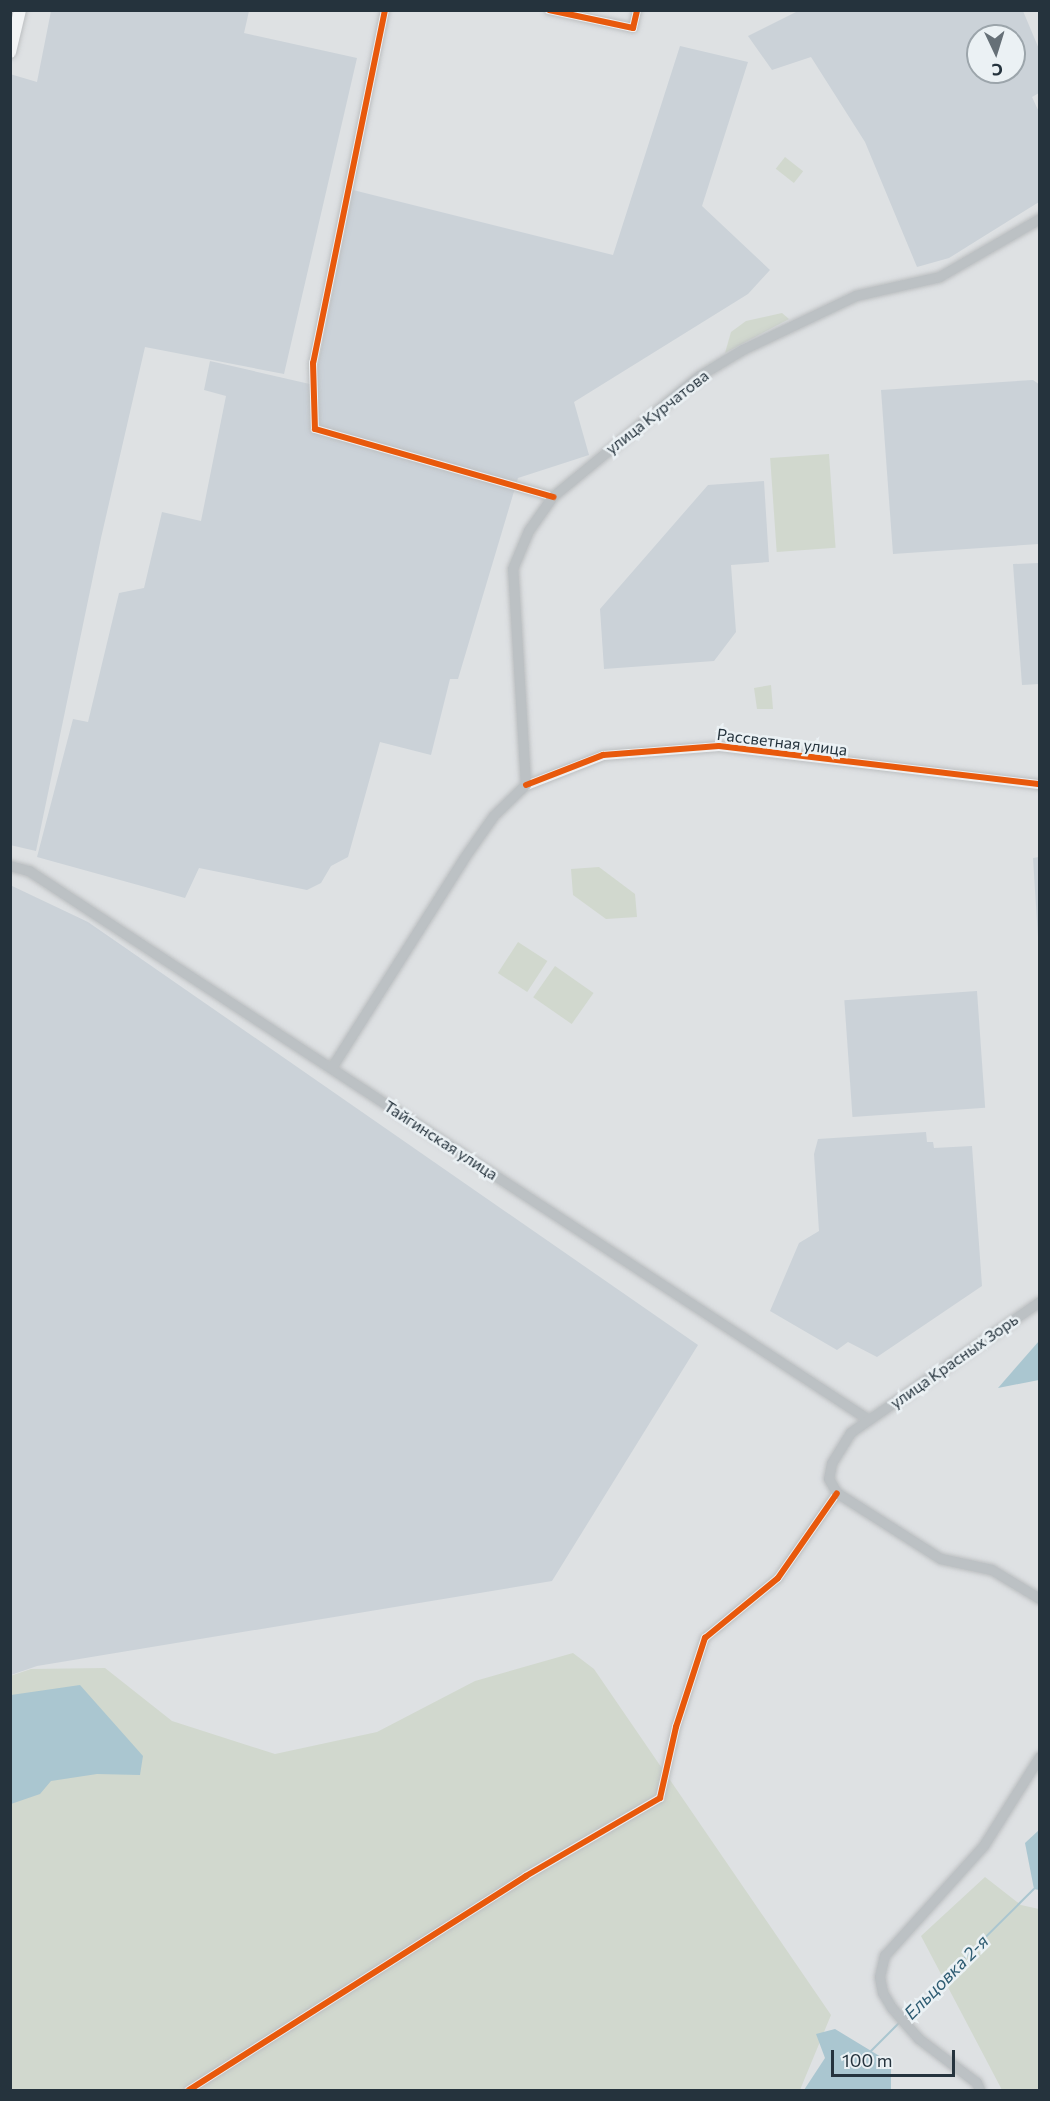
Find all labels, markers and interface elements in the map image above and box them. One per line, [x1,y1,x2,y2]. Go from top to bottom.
north arrow [966,24,1026,84]
text: С [991,61,1003,80]
street label: улица Курчатова [602,366,712,458]
street label: Рассветная улица [716,724,848,760]
street label: Тайгинская улица [381,1096,501,1184]
street label: улица Красных Зорь [886,1310,1022,1412]
water label: Ельцовка 2-я [899,1930,993,2024]
scale bar [834,2038,958,2076]
text: 100 m [842,2049,892,2071]

